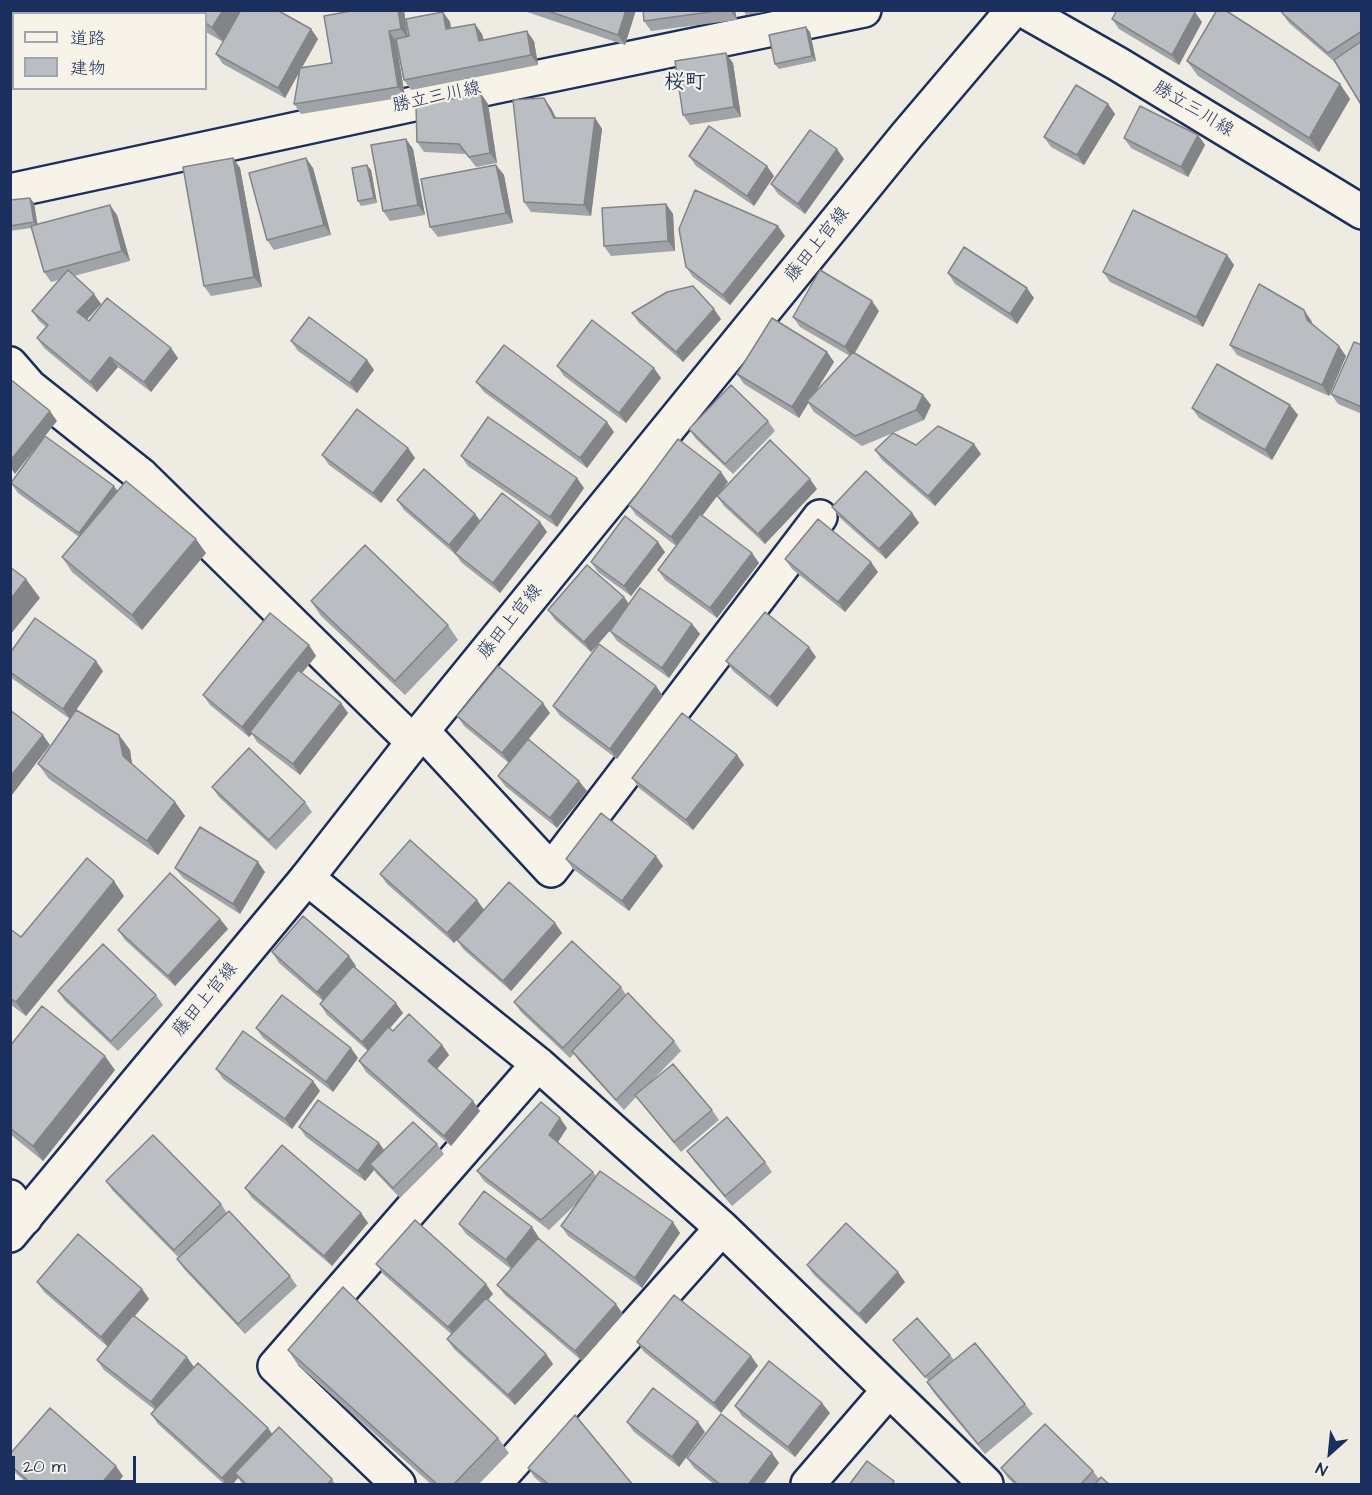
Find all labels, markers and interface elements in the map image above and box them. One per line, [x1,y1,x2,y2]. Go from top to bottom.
legend [12,12,207,90]
text: 道路 [70,26,106,51]
text: 建物 [70,56,106,81]
district label: 桜町 [664,71,706,97]
street label: 勝立三川線 [391,78,483,118]
street label: 勝立三川線 [1149,78,1237,142]
street label: 藤田上官線 [781,203,855,287]
street label: 藤田上官線 [474,580,548,664]
street label: 藤田上官線 [169,959,243,1041]
north arrow [1300,1423,1360,1483]
scale bar [15,1444,140,1482]
text: 20 m [23,1454,66,1479]
text: N [1312,1457,1331,1481]

